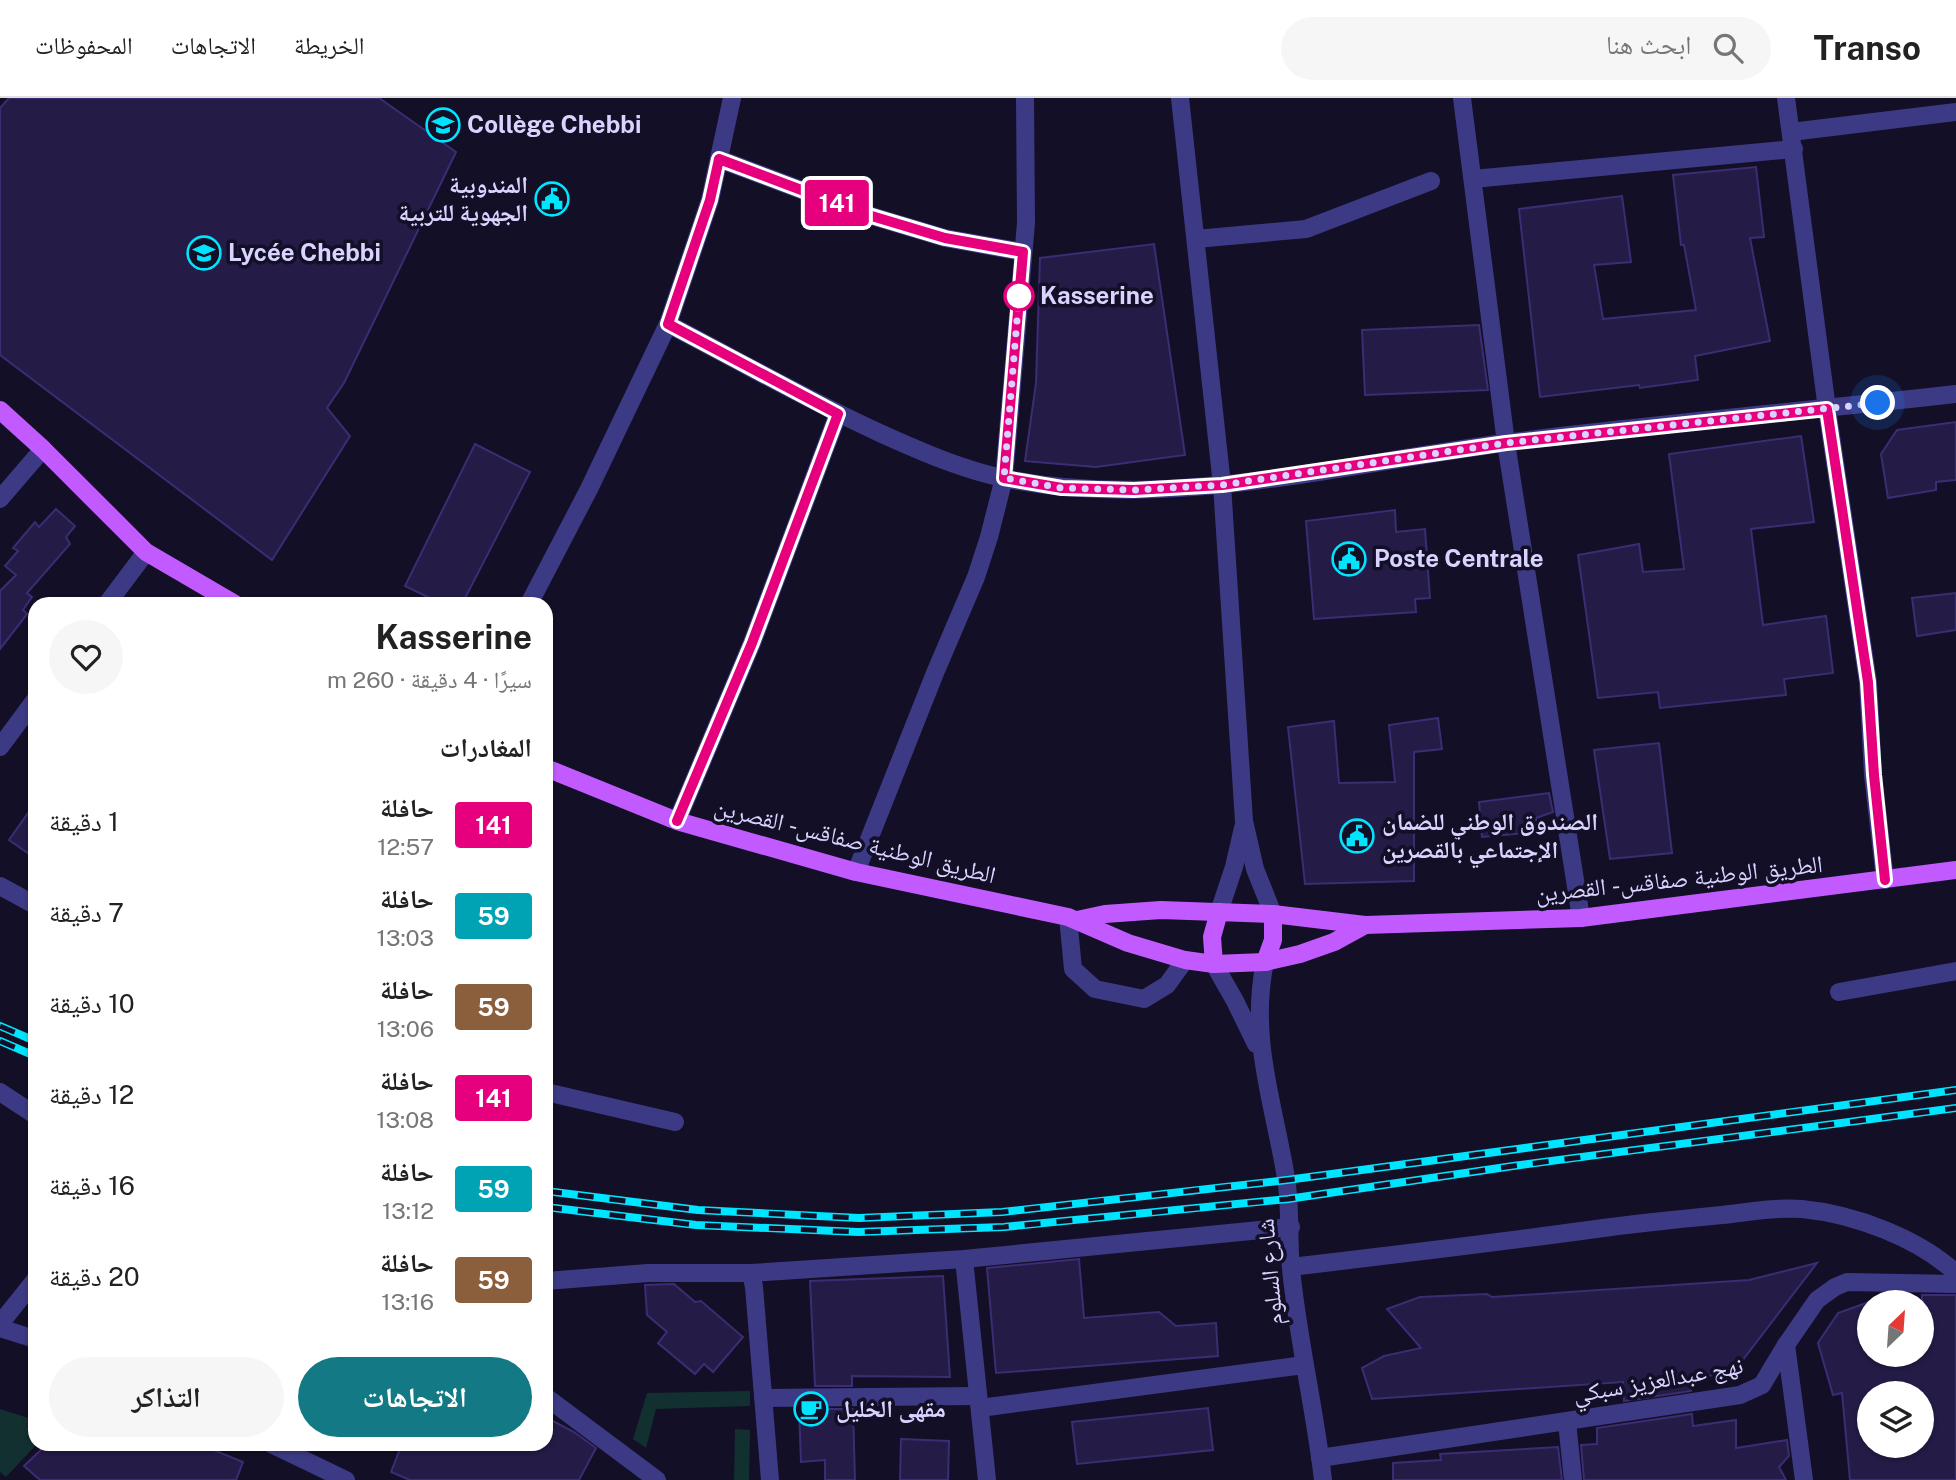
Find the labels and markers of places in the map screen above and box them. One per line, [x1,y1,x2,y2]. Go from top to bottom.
school or university icon: Collège Chebbi [424,106,462,144]
place label: Collège Chebbi [467,110,641,138]
place label: المندوبية الجهوية للتربية [399,170,528,227]
public building icon: المندوبية الجهوية للتربية [533,180,571,218]
school or university icon: Lycée Chebbi [185,234,223,272]
place label: Lycée Chebbi [228,238,381,266]
marker: Kasserine [1004,281,1034,311]
place label: Kasserine [1040,281,1154,309]
public building icon: Poste Centrale [1330,540,1368,578]
place label: Poste Centrale [1374,544,1544,572]
place label: الصندوق الوطني للضمان الإجتماعي بالقصرين [1382,807,1598,869]
public building icon: الصندوق الوطني للضمان الإجتماعي بالقصرين [1338,817,1376,855]
cafe icon: مقهى الخليل [792,1390,830,1428]
place label: مقهى الخليل [836,1394,946,1423]

